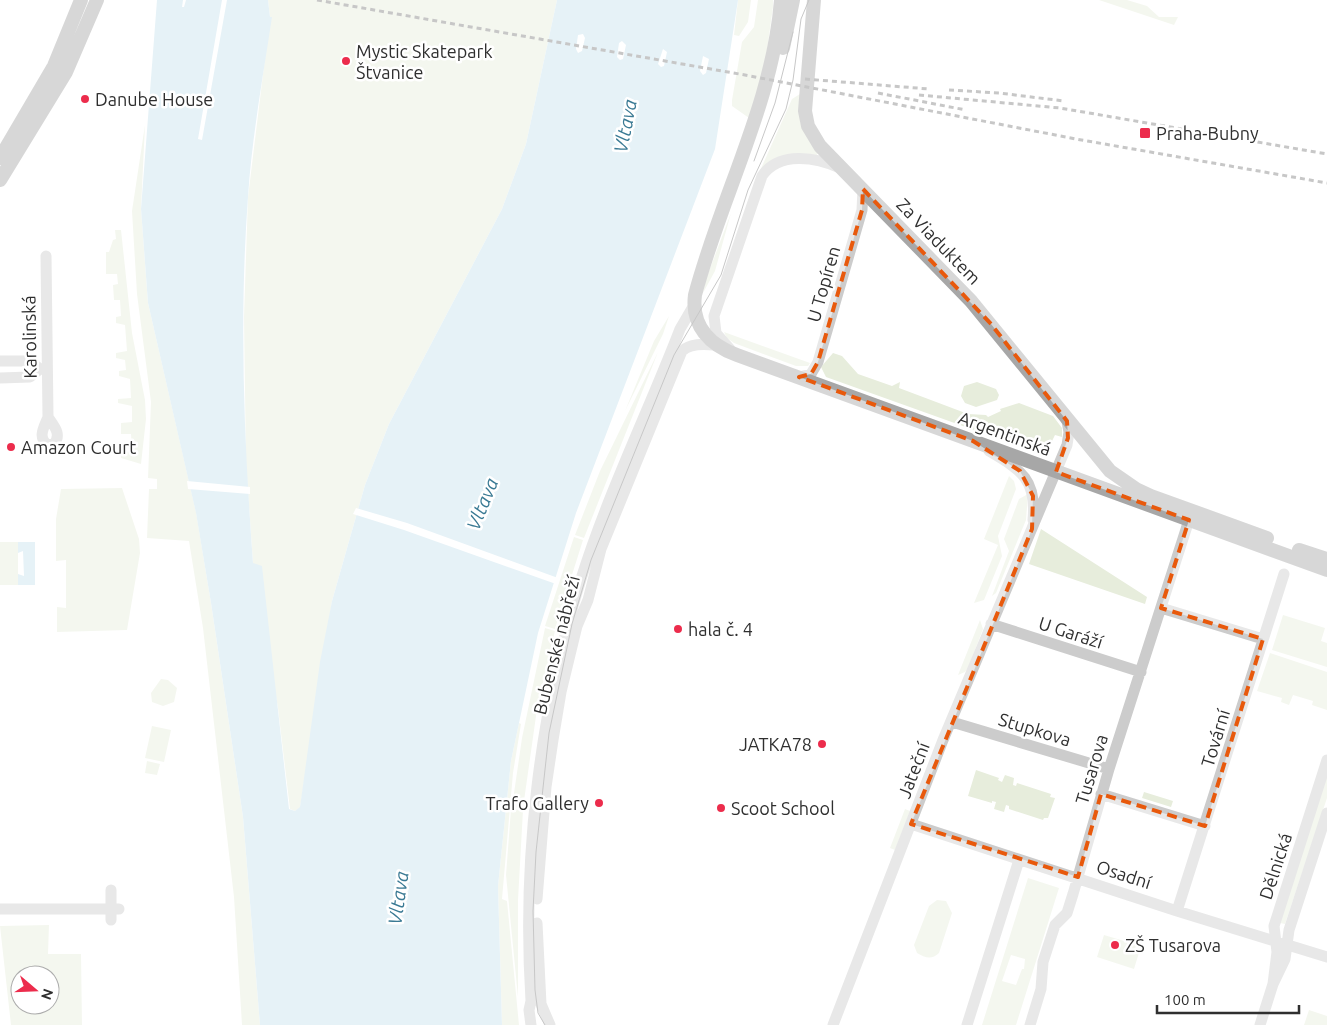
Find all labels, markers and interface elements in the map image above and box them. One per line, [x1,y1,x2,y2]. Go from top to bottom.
place label: Mystic Skatepark Štvanice [356,41,493,82]
marker: Mystic Skatepark Štvanice [340,55,352,67]
place label: Danube House [95,89,213,109]
marker: Danube House [79,93,91,105]
water label: Vltava [609,97,641,155]
place label: Praha-Bubny [1156,123,1259,143]
marker: Praha-Bubny [1138,126,1152,140]
street label: Za Viaduktem [893,194,985,288]
street label: U Topíren [803,244,843,324]
street label: Karolinská [18,295,40,379]
street label: Argentinská [956,407,1054,459]
place label: Amazon Court [21,437,136,457]
marker: Amazon Court [5,441,17,453]
water label: Vltava [462,475,502,533]
street label: Bubenské nábřeží [529,573,583,717]
street label: U Garáží [1036,612,1106,652]
place label: hala č. 4 [688,619,753,639]
marker: hala č. 4 [672,623,684,635]
street label: Tovární [1197,706,1233,769]
street label: Stupkova [996,709,1074,749]
street label: Tusarova [1071,732,1111,806]
place label: JATKA78 [739,734,812,754]
marker: JATKA78 [816,738,828,750]
street label: Jateční [893,739,933,801]
place label: Trafo Gallery [486,793,589,813]
marker: Trafo Gallery [593,797,605,809]
place label: Scoot School [731,798,835,818]
marker: Scoot School [715,802,727,814]
street label: Dělnická [1255,830,1295,902]
street label: Osadní [1094,856,1154,892]
water label: Vltava [383,870,413,926]
place label: ZŠ Tusarova [1125,934,1221,955]
marker: ZŠ Tusarova [1109,939,1121,951]
north arrow [10,965,60,1015]
scale bar [1157,982,1300,1014]
text: N [38,987,57,1002]
text: 100 m [1164,991,1206,1008]

